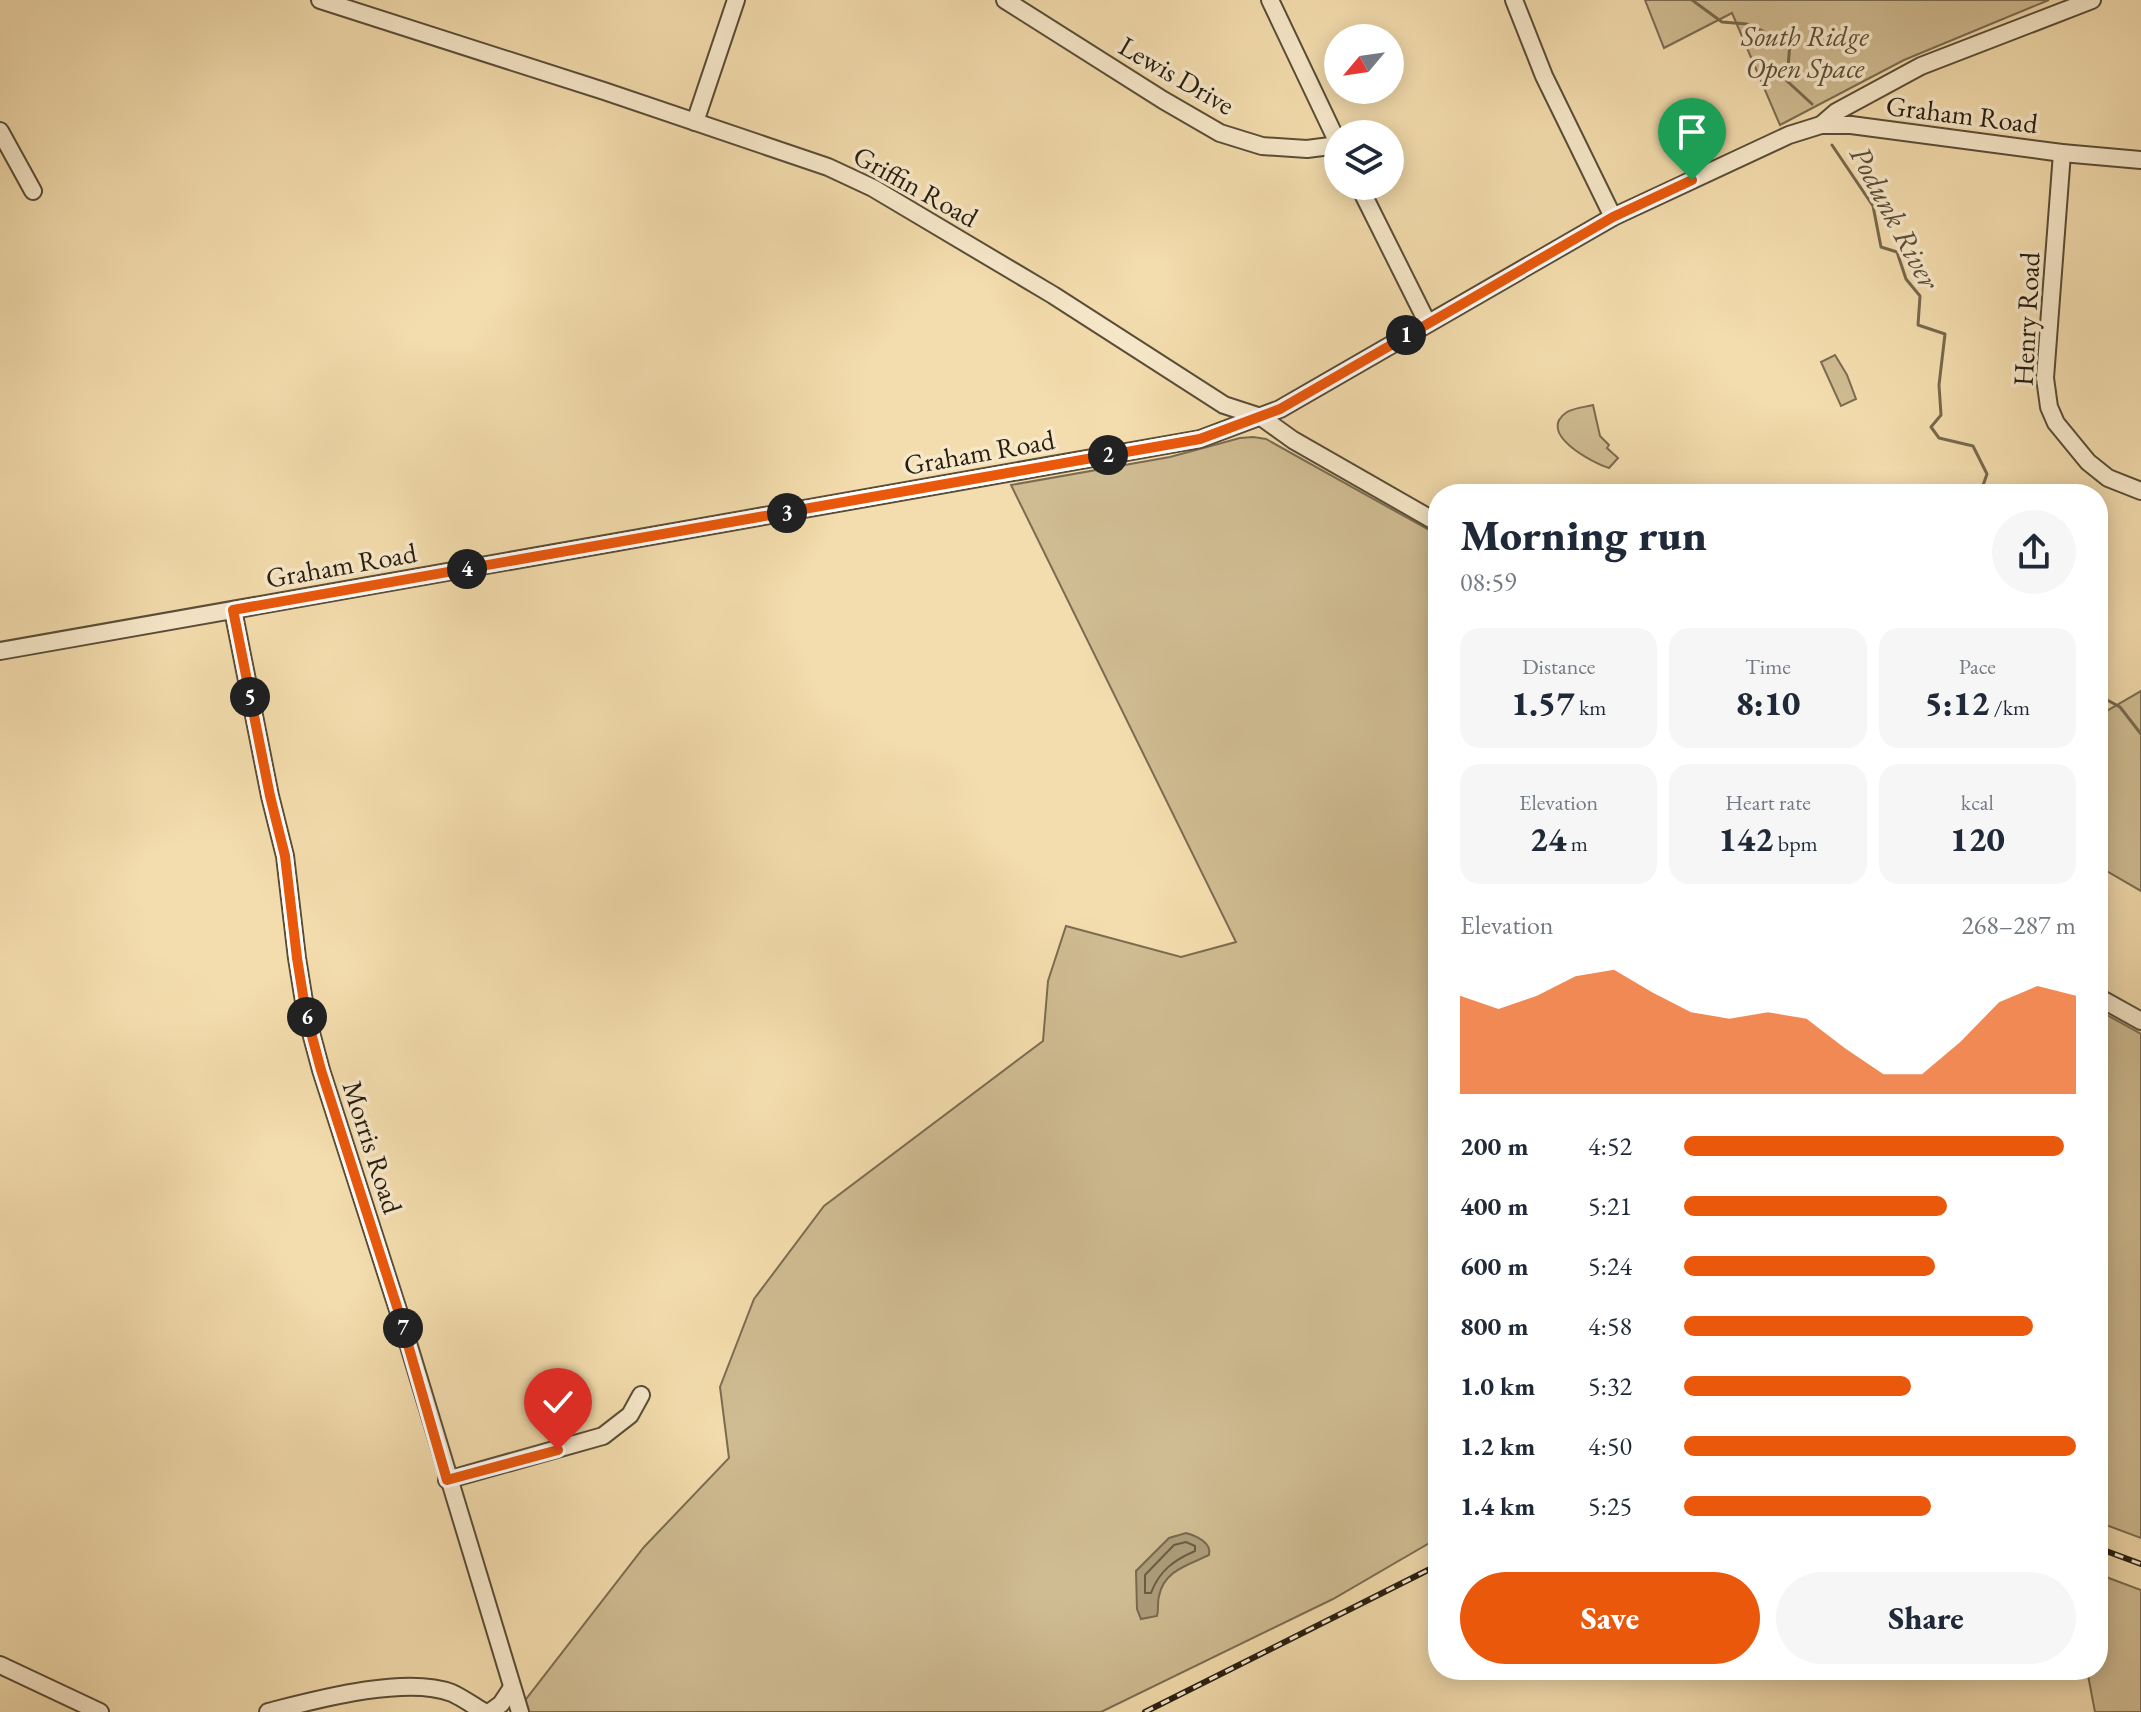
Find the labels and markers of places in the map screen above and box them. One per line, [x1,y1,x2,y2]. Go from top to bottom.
pin [1658,98,1726,180]
pin: 1 [1386,315,1426,355]
pin: 2 [1088,435,1128,475]
pin: 3 [767,493,807,533]
pin: 4 [447,549,487,589]
pin: 5 [230,677,270,717]
pin: 6 [287,997,327,1037]
pin: 7 [383,1308,423,1348]
pin [524,1368,592,1450]

